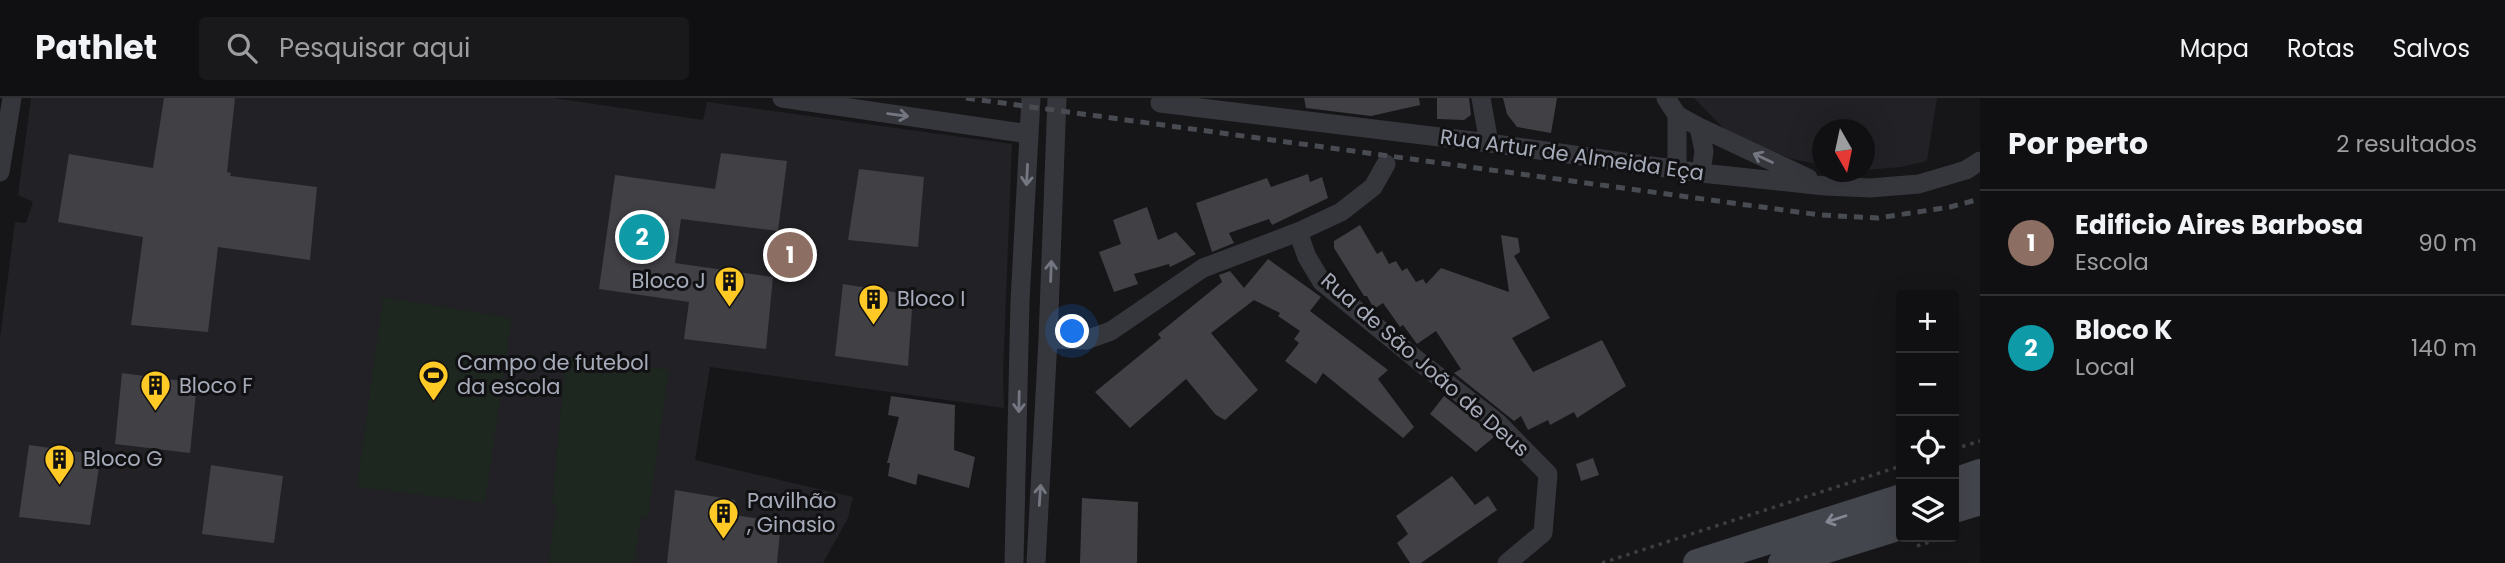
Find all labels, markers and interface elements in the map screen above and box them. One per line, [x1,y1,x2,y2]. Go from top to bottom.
search box [199,17,689,80]
text: Pathlet [35,24,157,71]
icon: search [223,29,261,67]
text: Pesquisar aqui [279,30,470,66]
text: Mapa [2180,32,2249,65]
text: Rotas [2287,32,2354,65]
text: Salvos [2392,32,2470,65]
one-way arrow [886,108,908,121]
north arrow [1812,119,1875,182]
street label: Rua Artur de Almeida Eça [1438,122,1706,187]
text: Por perto [2008,122,2148,165]
text: 2 resultados [2336,128,2477,160]
one-way arrow [1753,151,1774,164]
one-way arrow [1020,163,1033,186]
text: Edificio Aires Barbosa [2075,207,2363,243]
pin: 2 [619,211,665,263]
text: 1 [2027,227,2035,259]
text: 90 m [2418,227,2477,259]
pin: 1 [767,229,813,281]
text: Escola [2075,246,2149,278]
one-way arrow [1044,260,1057,283]
building icon: Bloco J [712,264,746,308]
place label: Bloco J [632,266,706,295]
street label: Rua de São João de Deus [1315,266,1536,463]
building icon: Bloco I [857,282,891,326]
place label: Bloco I [897,284,965,313]
map controls [1896,290,1959,542]
button: + [1896,290,1959,353]
text: Bloco K [2075,312,2172,348]
your location [1055,314,1089,348]
text: 2 [2024,332,2038,364]
text: 140 m [2411,332,2477,364]
place label: Campo de futebol da escola [457,348,649,401]
text: Local [2075,351,2135,383]
button: − [1896,353,1959,416]
sports icon: Campo de futebol da escola [417,358,451,402]
building icon: Bloco F [139,369,173,413]
place label: Bloco F [179,371,253,400]
one-way arrow [1012,391,1026,414]
button: locate [1896,416,1959,479]
building icon: Bloco G [43,442,77,486]
place label: Bloco G [83,444,163,473]
button: layers [1896,479,1959,542]
one-way arrow [1034,484,1047,507]
place label: Pavilhão , Ginasio [746,486,837,539]
building icon: Pavilhão , Ginasio [707,496,741,540]
one-way arrow [1825,513,1847,526]

